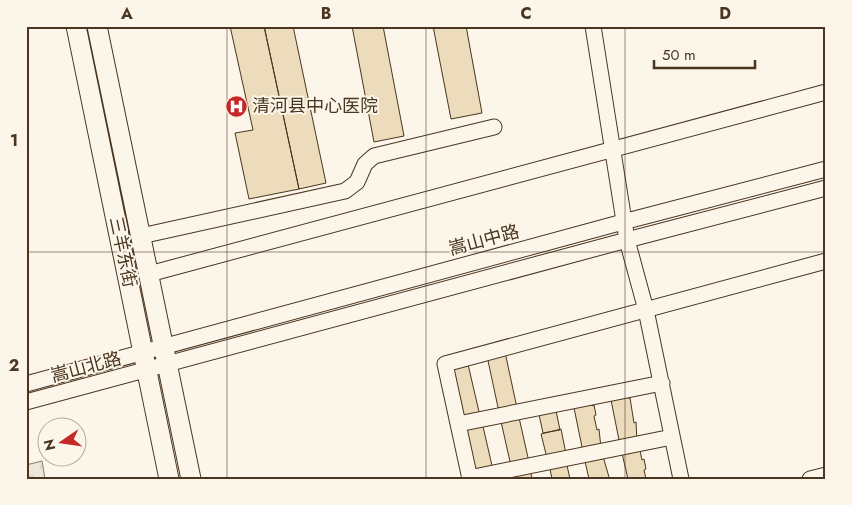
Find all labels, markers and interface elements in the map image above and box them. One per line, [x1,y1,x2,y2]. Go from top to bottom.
text: A [120,2,133,25]
text: B [321,2,331,25]
text: C [520,2,532,25]
text: D [719,2,731,25]
scale bar [654,38,756,70]
text: 50 m [662,44,696,66]
place label: 清河县中心医院 [252,93,378,119]
hospital icon: 清河县中心医院 [224,94,248,118]
text: 1 [10,129,18,152]
street label: 三羊东街 [103,214,143,290]
street label: 嵩山中路 [446,218,522,262]
street label: 嵩山北路 [48,345,124,389]
text: 2 [9,354,19,377]
north arrow [38,418,88,468]
text: N [38,437,60,453]

